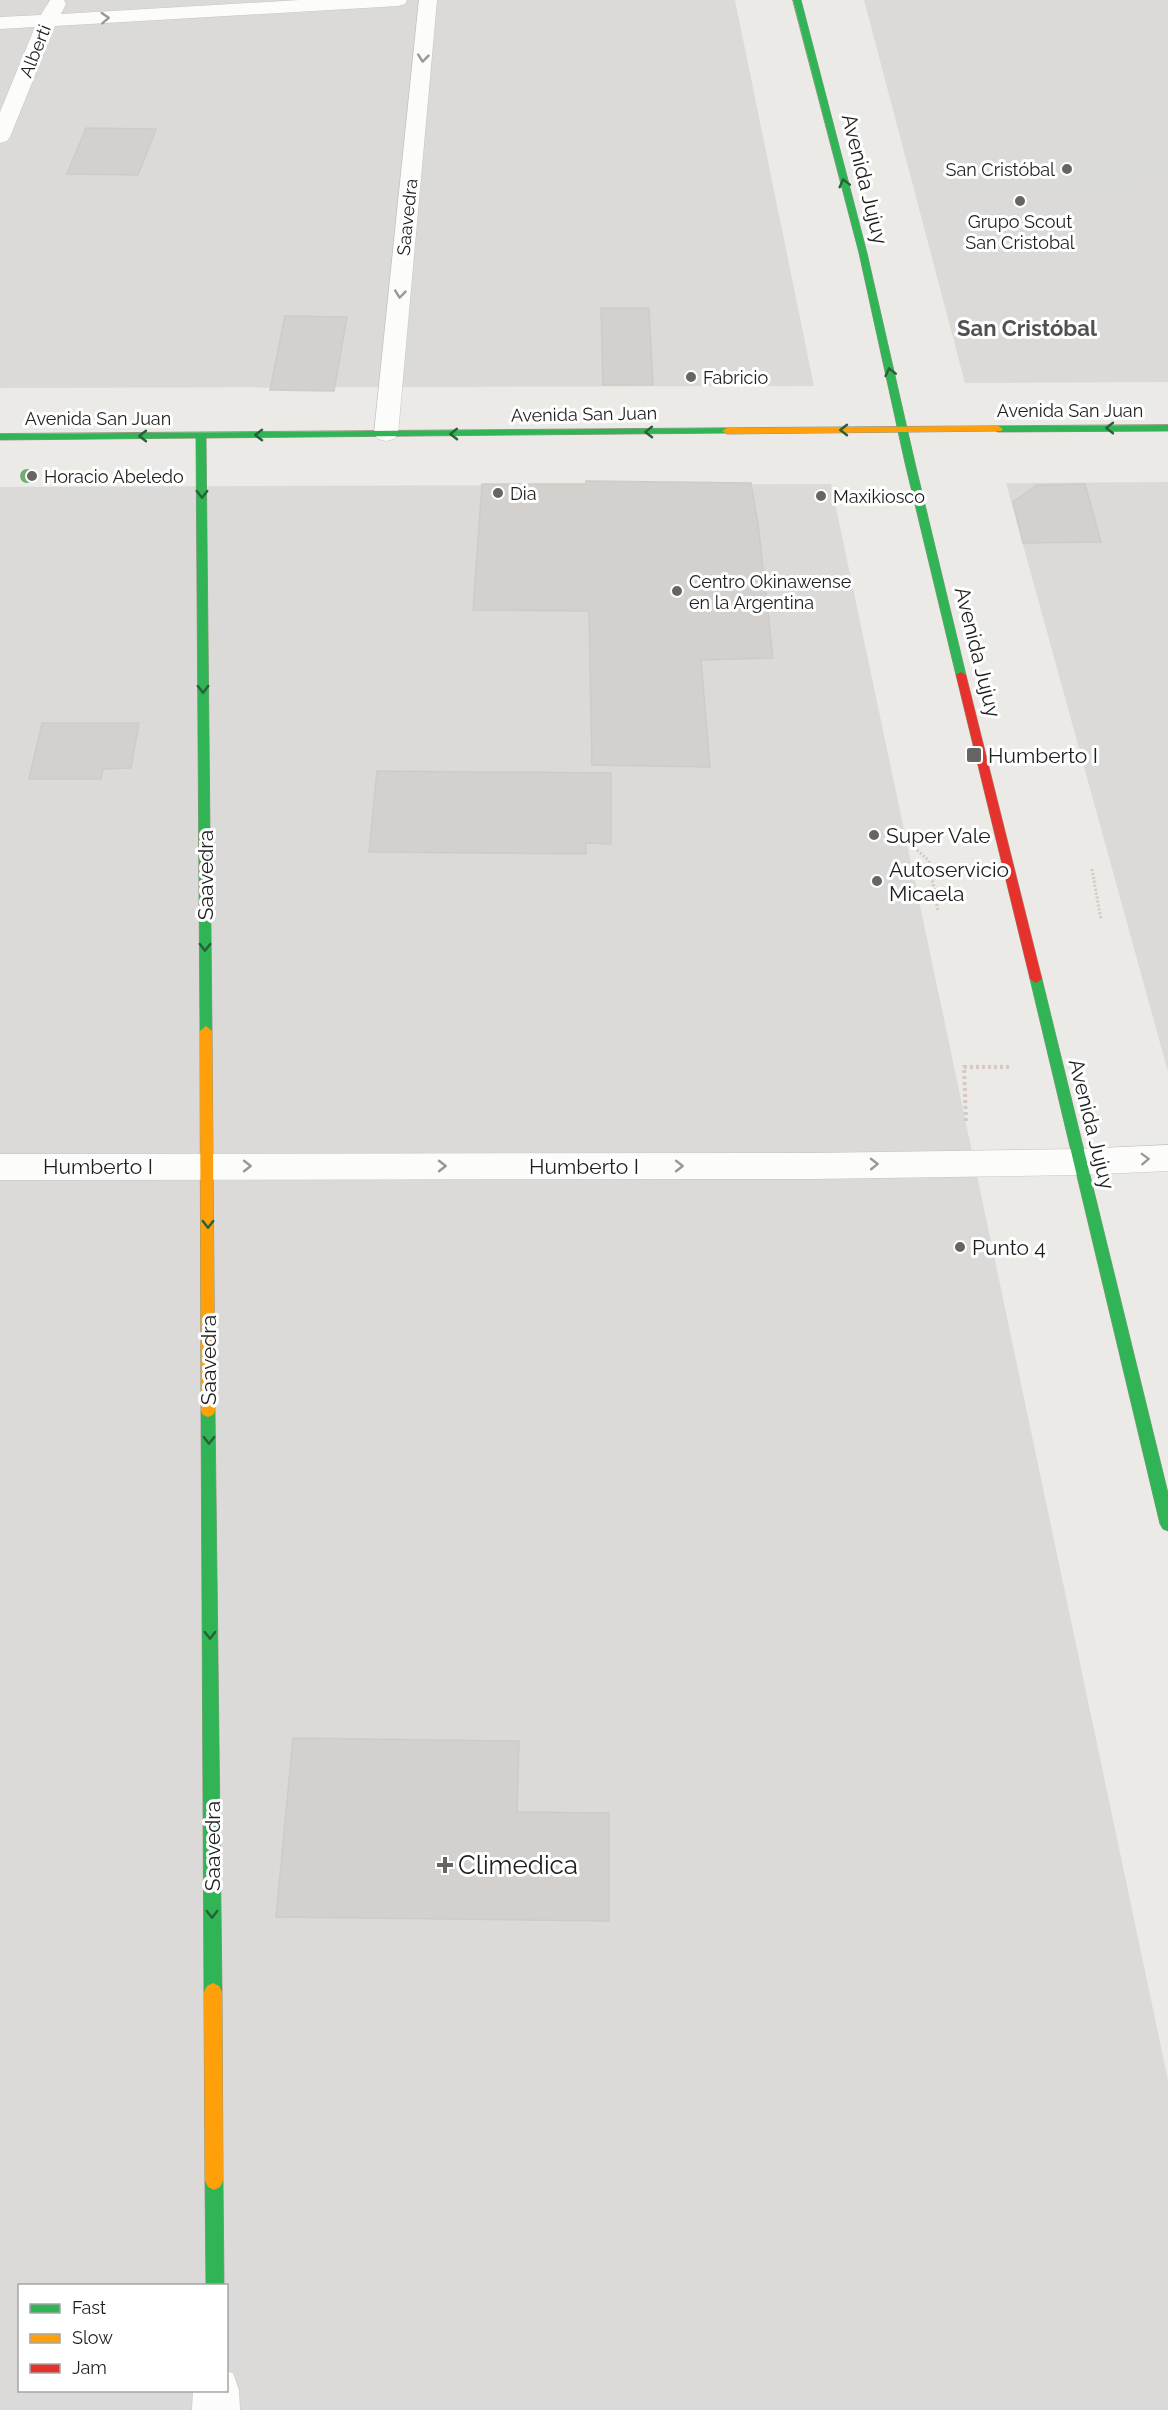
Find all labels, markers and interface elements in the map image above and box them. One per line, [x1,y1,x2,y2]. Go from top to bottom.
one-way arrow [101,11,110,24]
street label: Alberti [15,22,55,80]
one-way arrow [417,54,430,63]
street label: Avenida Jujuy [837,111,893,247]
place label: San Cristóbal [946,159,1055,180]
marker: San Cristóbal [1060,162,1074,176]
street label: Saavedra [393,177,421,257]
one-way arrow [839,178,852,188]
marker: Grupo Scout San Cristobal [1013,194,1027,208]
place label: Grupo Scout San Cristobal [965,211,1075,253]
one-way arrow [394,290,406,299]
district label: San Cristóbal [957,315,1098,341]
place label: Fabricio [703,367,768,388]
one-way arrow [884,368,897,378]
marker: Fabricio [684,370,698,384]
street label: Avenida San Juan [997,400,1143,421]
street label: Avenida San Juan [511,402,657,426]
street label: Avenida San Juan [25,408,171,429]
one-way arrow [1105,422,1114,435]
one-way arrow [840,424,849,436]
one-way arrow [645,426,654,438]
one-way arrow [450,427,459,440]
one-way arrow [255,429,264,441]
one-way arrow [138,430,147,442]
place label: Horacio Abeledo [44,466,184,487]
marker: Horacio Abeledo [25,469,39,483]
place label: Dia [510,483,537,504]
marker: Dia [491,486,505,500]
place label: Maxikiosco [833,486,925,507]
one-way arrow [196,489,208,498]
marker: Maxikiosco [814,489,828,503]
place label: Centro Okinawense en la Argentina [689,571,852,613]
marker: Centro Okinawense en la Argentina [670,584,684,598]
street label: Avenida Jujuy [950,584,1006,720]
one-way arrow [197,684,209,693]
place label: Humberto I [988,743,1098,768]
marker: Humberto I [965,746,983,764]
place label: Super Vale [886,823,991,848]
marker: Super Vale [867,828,881,842]
street label: Saavedra [193,830,218,920]
place label: Autoservicio Micaela [889,857,1009,906]
marker: Autoservicio Micaela [870,874,884,888]
one-way arrow [199,942,211,951]
street label: Avenida Jujuy [1064,1056,1120,1192]
one-way arrow [1140,1153,1149,1166]
street label: Humberto I [43,1154,153,1179]
street label: Humberto I [529,1154,639,1179]
one-way arrow [870,1158,879,1170]
one-way arrow [243,1160,252,1172]
one-way arrow [438,1160,447,1172]
one-way arrow [675,1160,684,1172]
one-way arrow [201,1220,214,1229]
place label: Punto 4 [972,1235,1046,1260]
marker: Punto 4 [953,1240,967,1254]
street label: Saavedra [196,1315,221,1405]
one-way arrow [203,1435,215,1444]
one-way arrow [204,1630,216,1639]
street label: Saavedra [200,1801,225,1891]
place label: Climedica [458,1850,578,1880]
marker: Climedica [436,1856,454,1874]
one-way arrow [206,1909,218,1918]
legend [18,2284,228,2392]
text: Fast [72,2297,106,2318]
text: Slow [72,2327,113,2348]
text: Jam [72,2357,107,2378]

